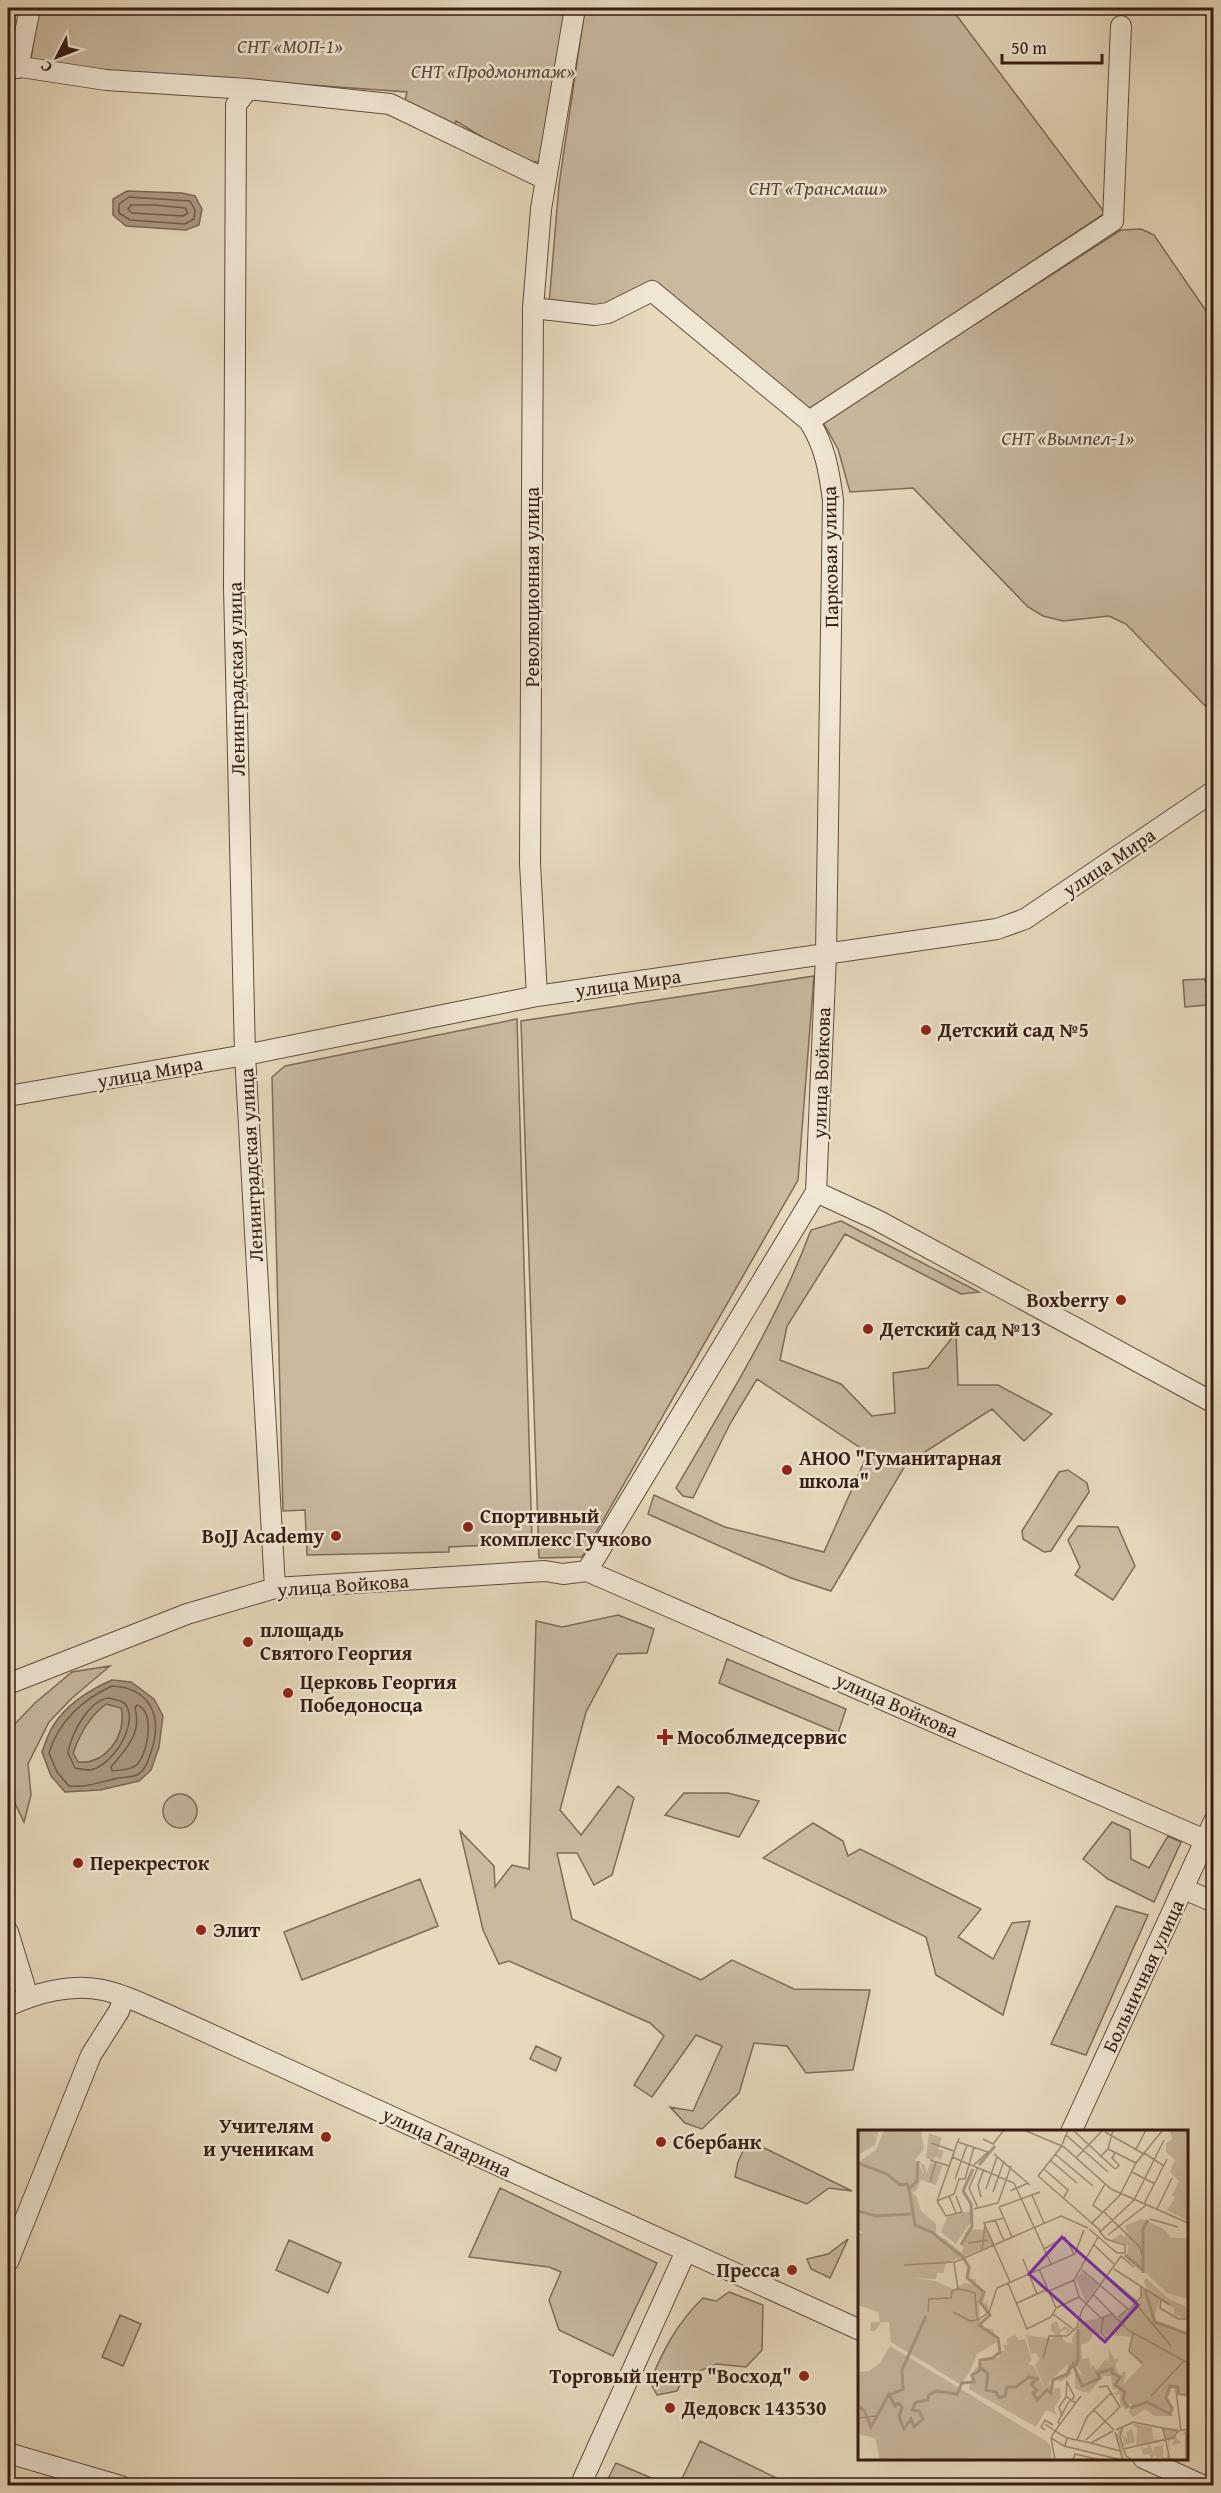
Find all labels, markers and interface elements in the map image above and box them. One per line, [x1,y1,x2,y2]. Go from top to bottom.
north arrow [27,27,87,87]
scale bar [1002,27,1102,65]
park label: СНТ «МОП-1» [237,31,343,60]
text: 50 m [1011,34,1047,61]
text: С [34,56,58,78]
park label: СНТ «Продмонтаж» [411,56,575,85]
park label: СНТ «Трансмаш» [749,173,887,202]
park label: СНТ «Вымпел-1» [1001,423,1135,452]
street label: Парковая улица [814,485,845,628]
street label: Революционная улица [517,486,546,687]
street label: Ленинградская улица [219,581,252,776]
street label: улица Мира [1056,820,1161,904]
street label: улица Мира [572,961,683,1004]
street label: улица Войкова [804,1006,837,1140]
place label: Детский сад №5 [937,1015,1089,1044]
marker: Детский сад №5 [919,1023,933,1037]
street label: улица Мира [94,1048,205,1095]
street label: Ленинградская улица [231,1067,270,1263]
place label: Boxberry [1026,1285,1110,1314]
marker: Boxberry [1114,1293,1128,1307]
place label: Детский сад №13 [879,1314,1041,1343]
marker: Детский сад №13 [861,1322,875,1336]
place label: АНОО "Гуманитарная школа" [799,1443,1002,1495]
marker: АНОО "Гуманитарная школа" [780,1463,794,1477]
place label: Спортивный комплекс Гучково [480,1501,652,1553]
marker: Спортивный комплекс Гучково [461,1520,475,1534]
place label: BoJJ Academy [202,1521,325,1550]
marker: BoJJ Academy [329,1529,343,1543]
street label: улица Войкова [275,1565,410,1604]
place label: площадь Святого Георгия [260,1615,412,1667]
marker: площадь Святого Георгия [241,1635,255,1649]
street label: улица Войкова [830,1664,964,1745]
place label: Церковь Георгия Победоносца [300,1667,457,1719]
marker: Церковь Георгия Победоносца [281,1686,295,1700]
place label: Мособлмедсервис [677,1722,847,1751]
marker: Мособлмедсервис [658,1730,672,1744]
place label: Перекресток [90,1848,210,1877]
marker: Перекресток [71,1856,85,1870]
street label: Больничная улица [1094,1894,1191,2057]
place label: Элит [213,1915,260,1944]
marker: Элит [194,1923,208,1937]
street label: улица Гагарина [377,2099,517,2184]
place label: Учителям и ученикам [203,2111,314,2163]
place label: Сбербанк [673,2127,762,2156]
marker: Учителям и ученикам [319,2130,333,2144]
inset map [858,2130,1188,2460]
marker: Сбербанк [654,2135,668,2149]
place label: Пресса [717,2255,781,2284]
marker: Пресса [785,2263,799,2277]
place label: Торговый центр "Восход" [549,2361,792,2390]
marker: Торговый центр "Восход" [797,2369,811,2383]
place label: Дедовск 143530 [681,2393,826,2422]
marker: Дедовск 143530 [663,2401,677,2415]

